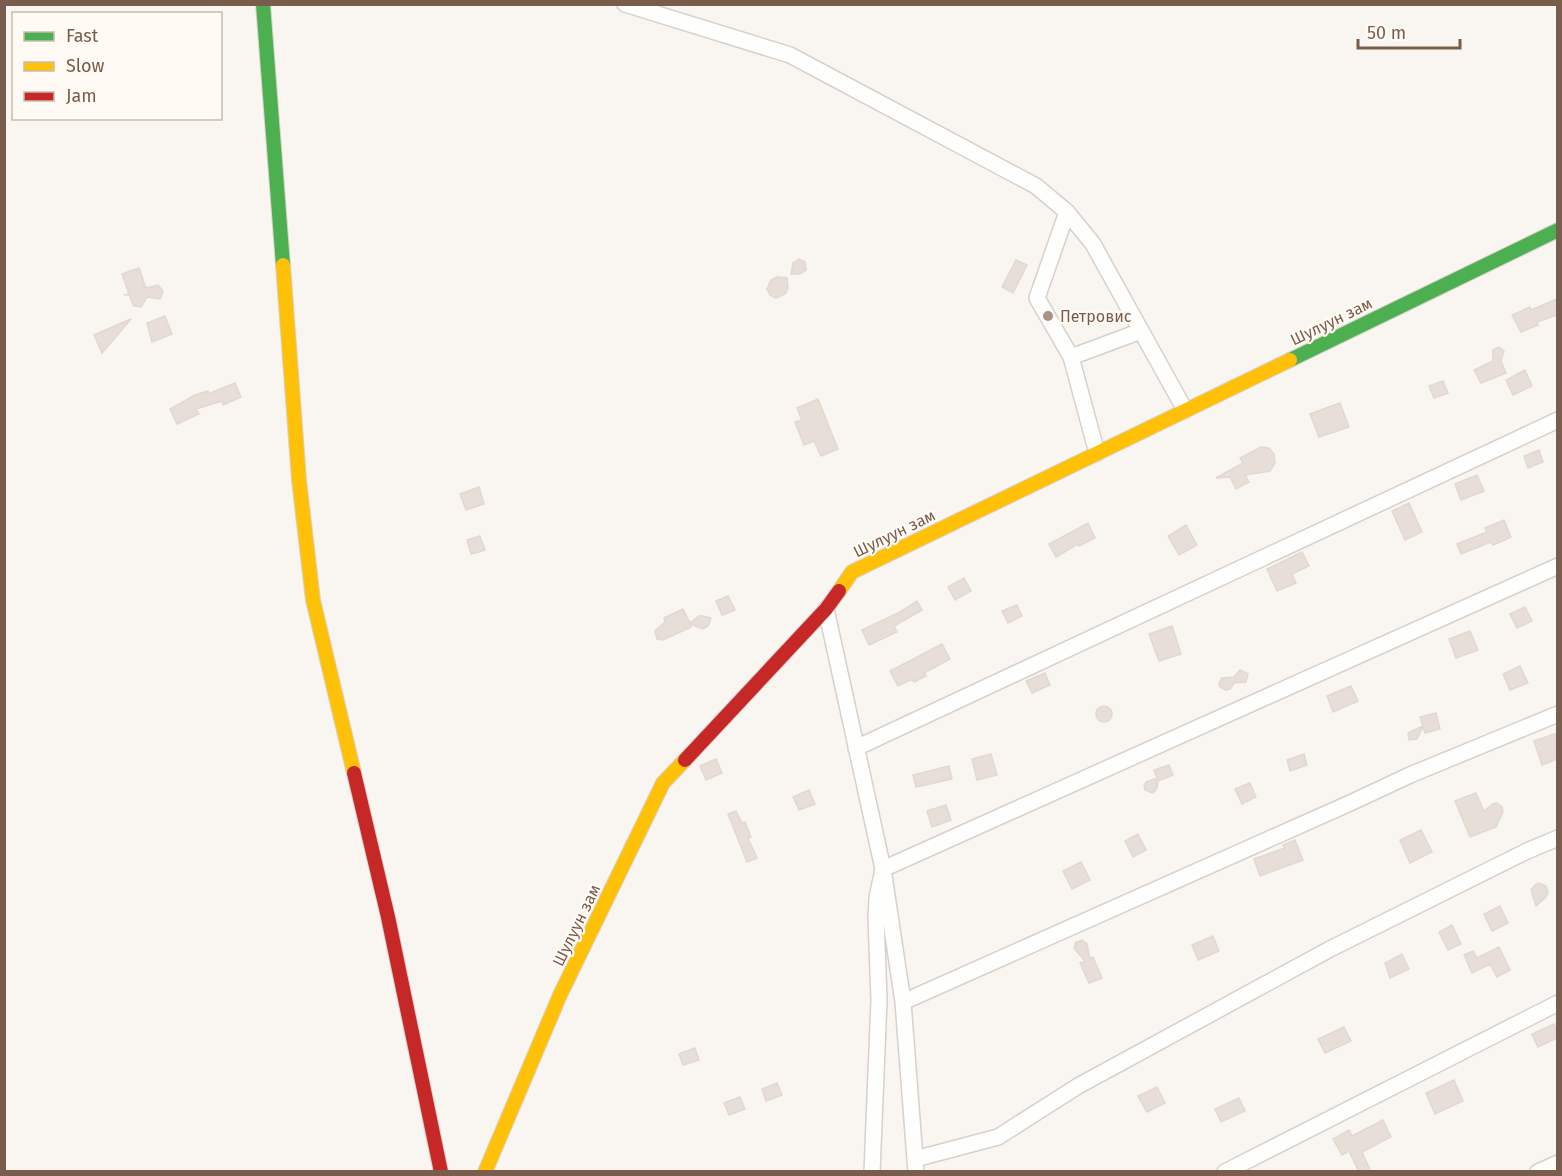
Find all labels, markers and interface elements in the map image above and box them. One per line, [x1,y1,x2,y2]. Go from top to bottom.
legend [12,12,222,120]
scale bar [1358,12,1460,50]
text: 50 m [1367,22,1406,44]
text: Fast [66,25,99,47]
text: Slow [66,55,105,77]
text: Jam [66,85,97,107]
street label: Шулуун зам [1287,294,1375,349]
place label: Петровис [1060,307,1132,326]
marker: Петровис [1041,309,1055,323]
street label: Шулуун зам [850,506,938,561]
street label: Шулуун зам [549,881,604,969]

